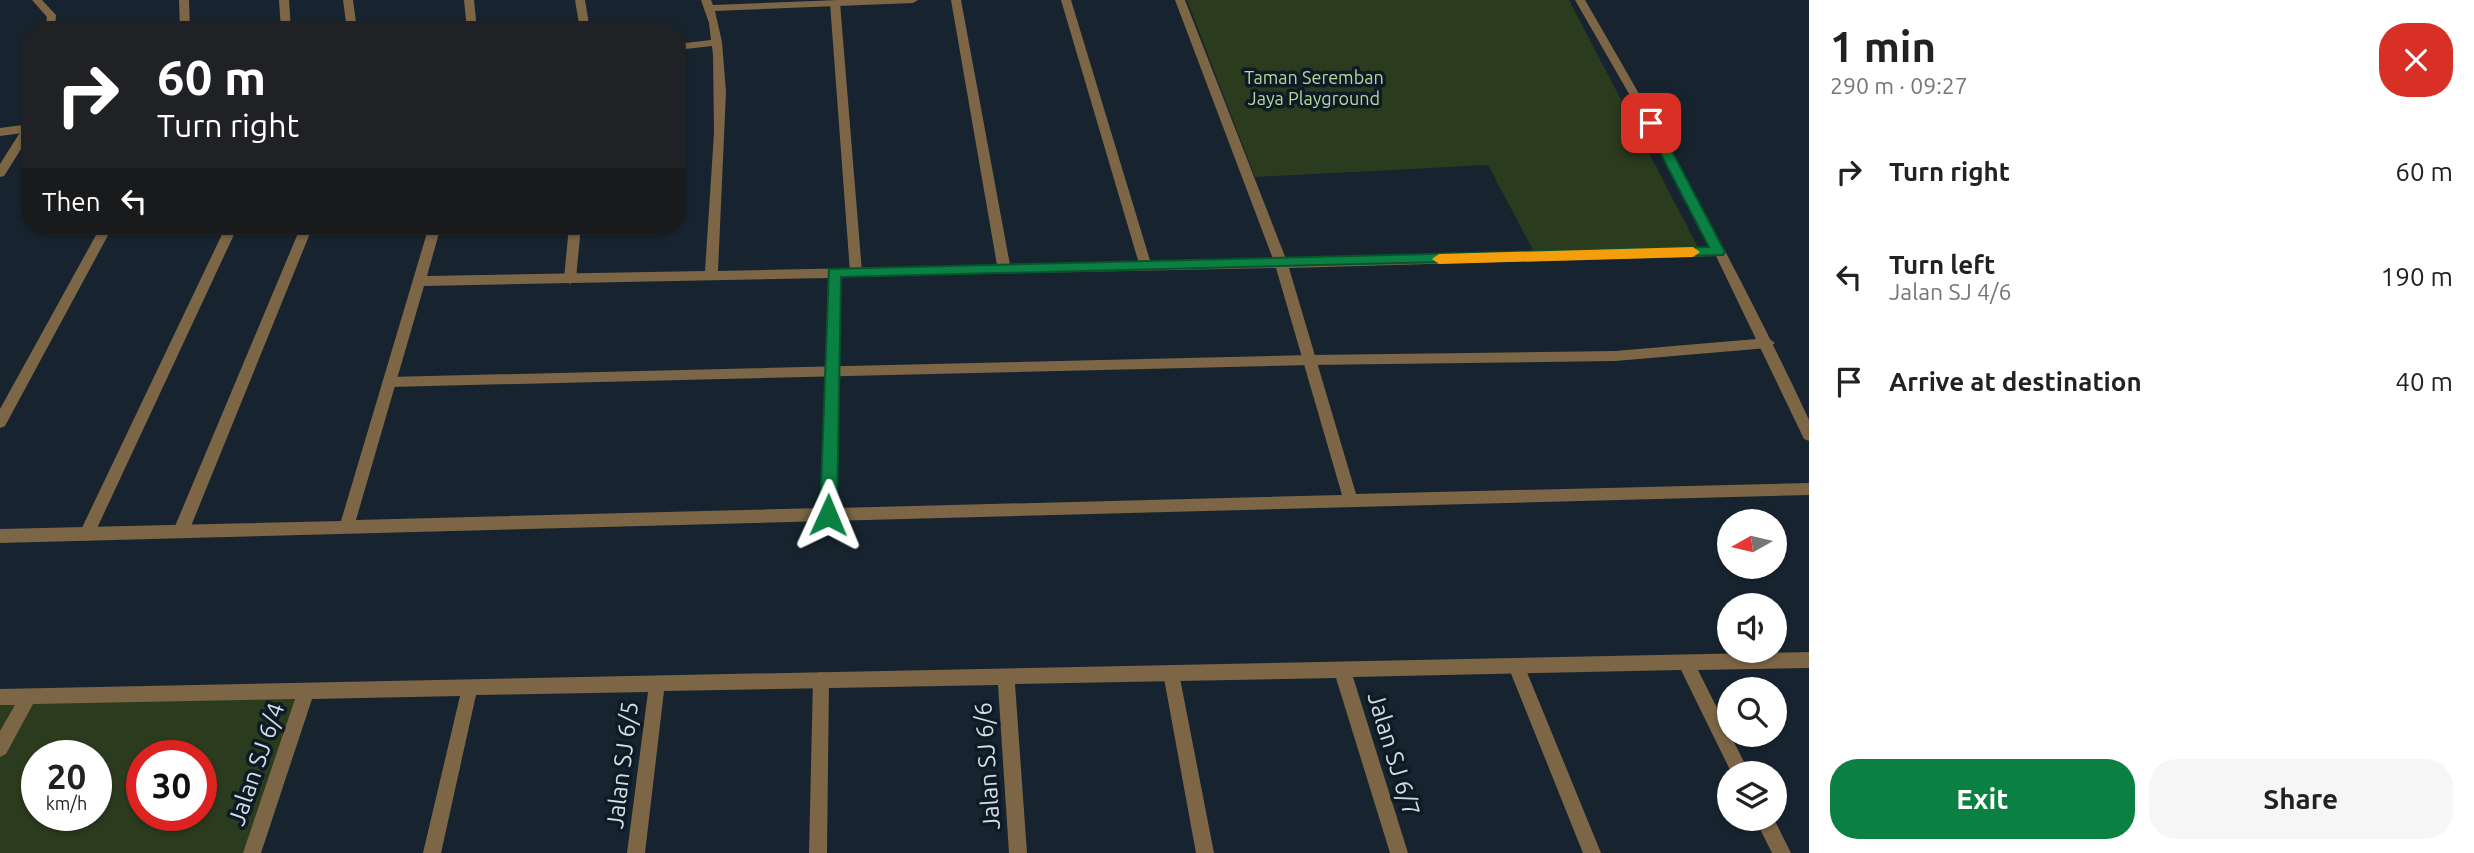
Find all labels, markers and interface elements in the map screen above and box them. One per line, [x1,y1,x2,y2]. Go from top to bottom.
text: 1 min [1830,23,1936,70]
button: close [2379,23,2453,97]
icon: right [42,49,133,140]
text: 60 m [157,49,266,104]
park label: Taman Seremban Jaya Playground [1244,67,1384,108]
text: 290 m · 09:27 [1830,73,1968,98]
pin [1621,93,1681,153]
icon: arrive [1632,104,1670,142]
text: Turn right [157,107,299,143]
icon: right [1830,153,1868,191]
text: Turn right [1889,157,2010,186]
text: 60 m [2395,157,2453,186]
icon: left [115,182,153,220]
text: Then [42,187,101,216]
text: Turn left [1889,250,1995,279]
icon: left [1830,258,1868,296]
text: 190 m [2381,262,2453,291]
text: Jalan SJ 4/6 [1889,279,2011,304]
icon: arrive [1830,363,1868,401]
text: Arrive at destination [1889,367,2142,396]
text: 40 m [2395,367,2453,396]
position arrow [791,478,865,552]
north arrow [1717,509,1787,579]
map controls [1717,509,1787,831]
button: sound [1717,593,1787,663]
button: search [1717,677,1787,747]
street label: Jalan SJ 6/7 [1362,689,1426,819]
street label: Jalan SJ 6/4 [222,699,290,829]
street label: Jalan SJ 6/5 [601,700,643,830]
street label: Jalan SJ 6/6 [969,701,1005,831]
speed limit sign: 30 [126,740,217,831]
text: 20 [47,756,86,796]
button: Exit [1830,759,2135,839]
button: Share [2149,759,2453,839]
button: layers [1717,761,1787,831]
text: km/h [46,793,87,813]

